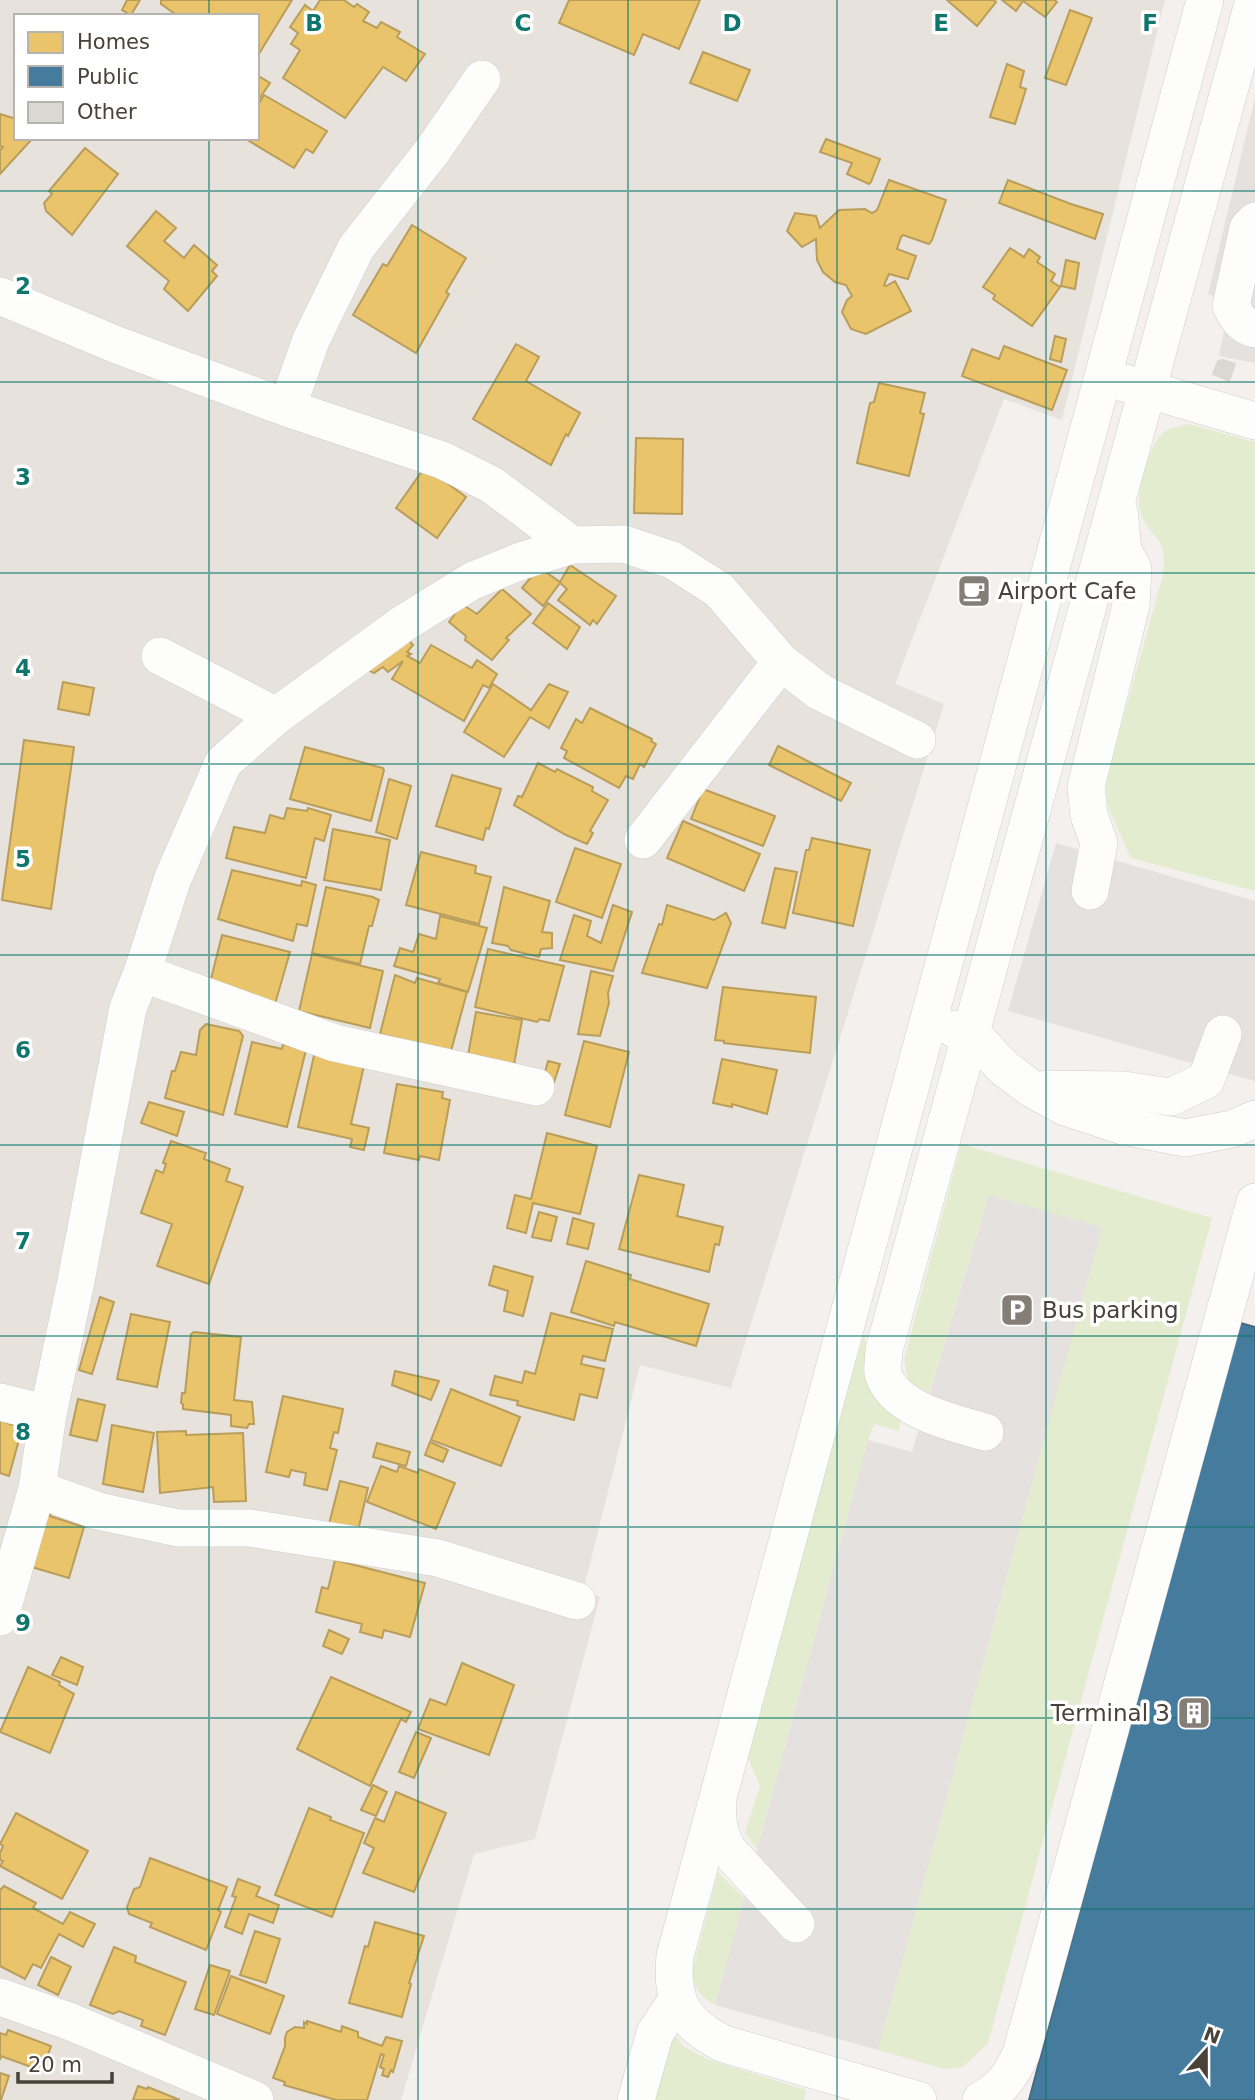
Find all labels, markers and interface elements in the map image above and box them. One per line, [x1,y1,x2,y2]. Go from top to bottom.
text: B [305,10,323,36]
text: C [515,10,531,36]
text: D [722,10,742,36]
text: E [933,10,949,36]
text: F [1142,10,1158,36]
legend [14,14,259,140]
text: Homes [77,30,150,54]
text: Public [77,65,139,89]
text: Other [77,100,137,124]
text: 2 [15,273,31,299]
text: 3 [15,464,31,490]
cafe icon: Airport Cafe [955,572,993,610]
place label: Airport Cafe [998,578,1136,604]
text: 4 [15,655,31,681]
text: 5 [15,846,31,872]
text: 6 [15,1037,31,1063]
text: 7 [15,1228,31,1254]
parking icon: Bus parking [998,1291,1036,1329]
place label: Bus parking [1042,1297,1179,1323]
text: 8 [15,1419,31,1445]
text: 9 [15,1610,31,1636]
building icon: Terminal 3 [1175,1694,1213,1732]
place label: Terminal 3 [1050,1700,1170,1726]
north arrow [1171,2016,1241,2086]
text: N [1201,2022,1223,2048]
scale bar [18,2040,112,2084]
text: 20 m [28,2053,82,2077]

